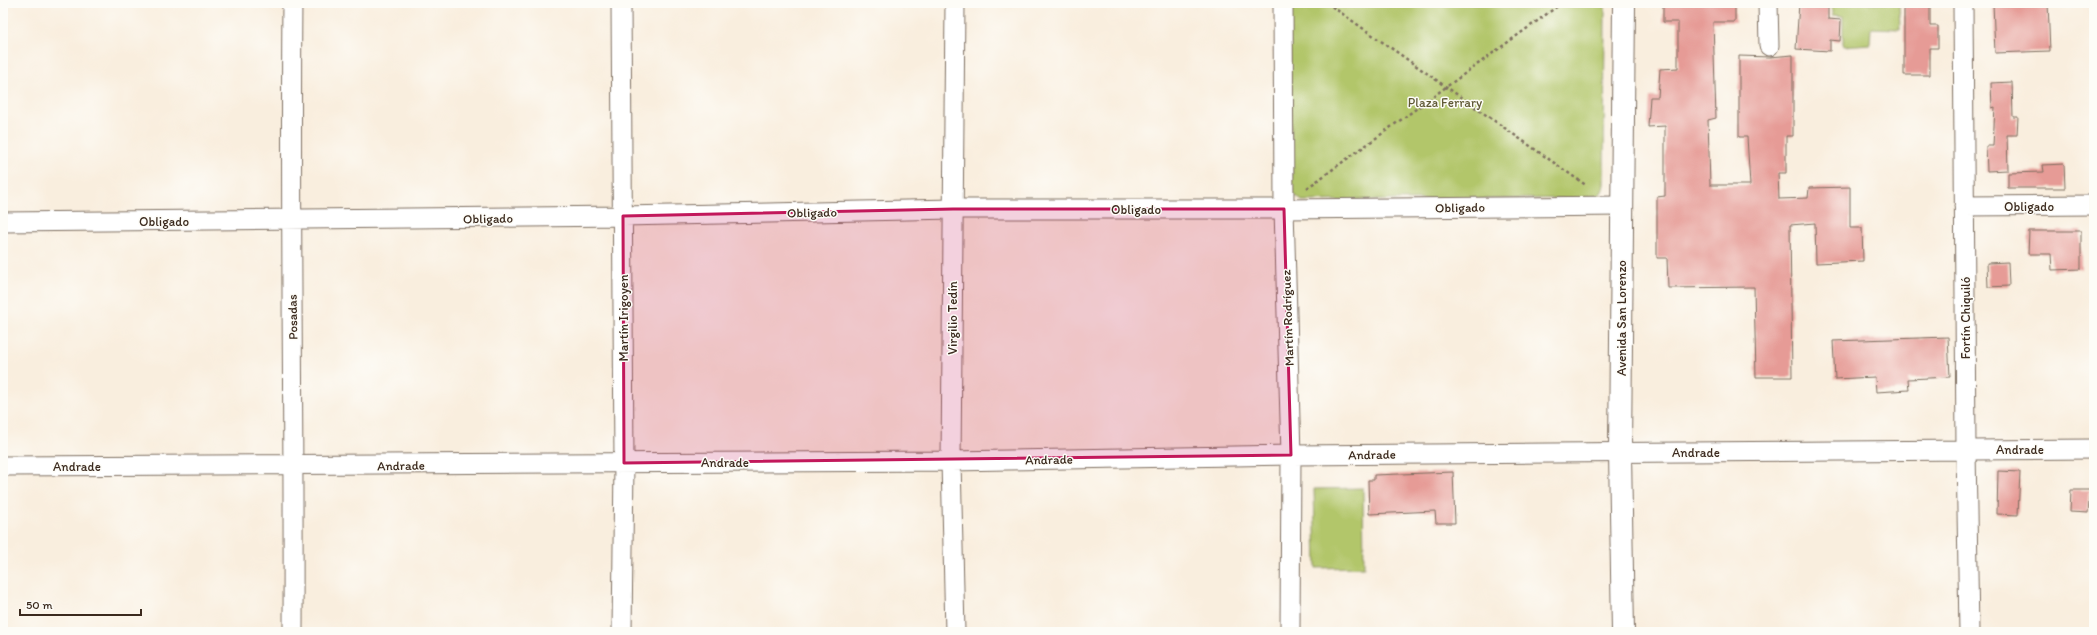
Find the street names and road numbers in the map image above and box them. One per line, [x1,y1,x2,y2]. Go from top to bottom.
street label: Obligado [2004,199,2054,214]
street label: Obligado [1435,200,1486,215]
street label: Obligado [1111,202,1161,217]
street label: Obligado [787,205,838,220]
street label: Obligado [463,211,514,226]
street label: Obligado [139,214,189,229]
street label: Avenida San Lorenzo [1614,260,1629,376]
street label: Martín Rodríguez [1278,269,1297,366]
street label: Martín Irigoyen [616,274,631,361]
street label: Fortín Chiquiló [1958,276,1973,359]
street label: Virgilio Tedín [945,281,960,355]
street label: Posadas [285,294,300,340]
street label: Andrade [1996,442,2044,457]
street label: Andrade [1672,445,1720,460]
street label: Andrade [1348,447,1396,462]
street label: Andrade [1025,452,1073,467]
street label: Andrade [701,455,749,470]
street label: Andrade [377,458,425,473]
street label: Andrade [53,459,101,474]

